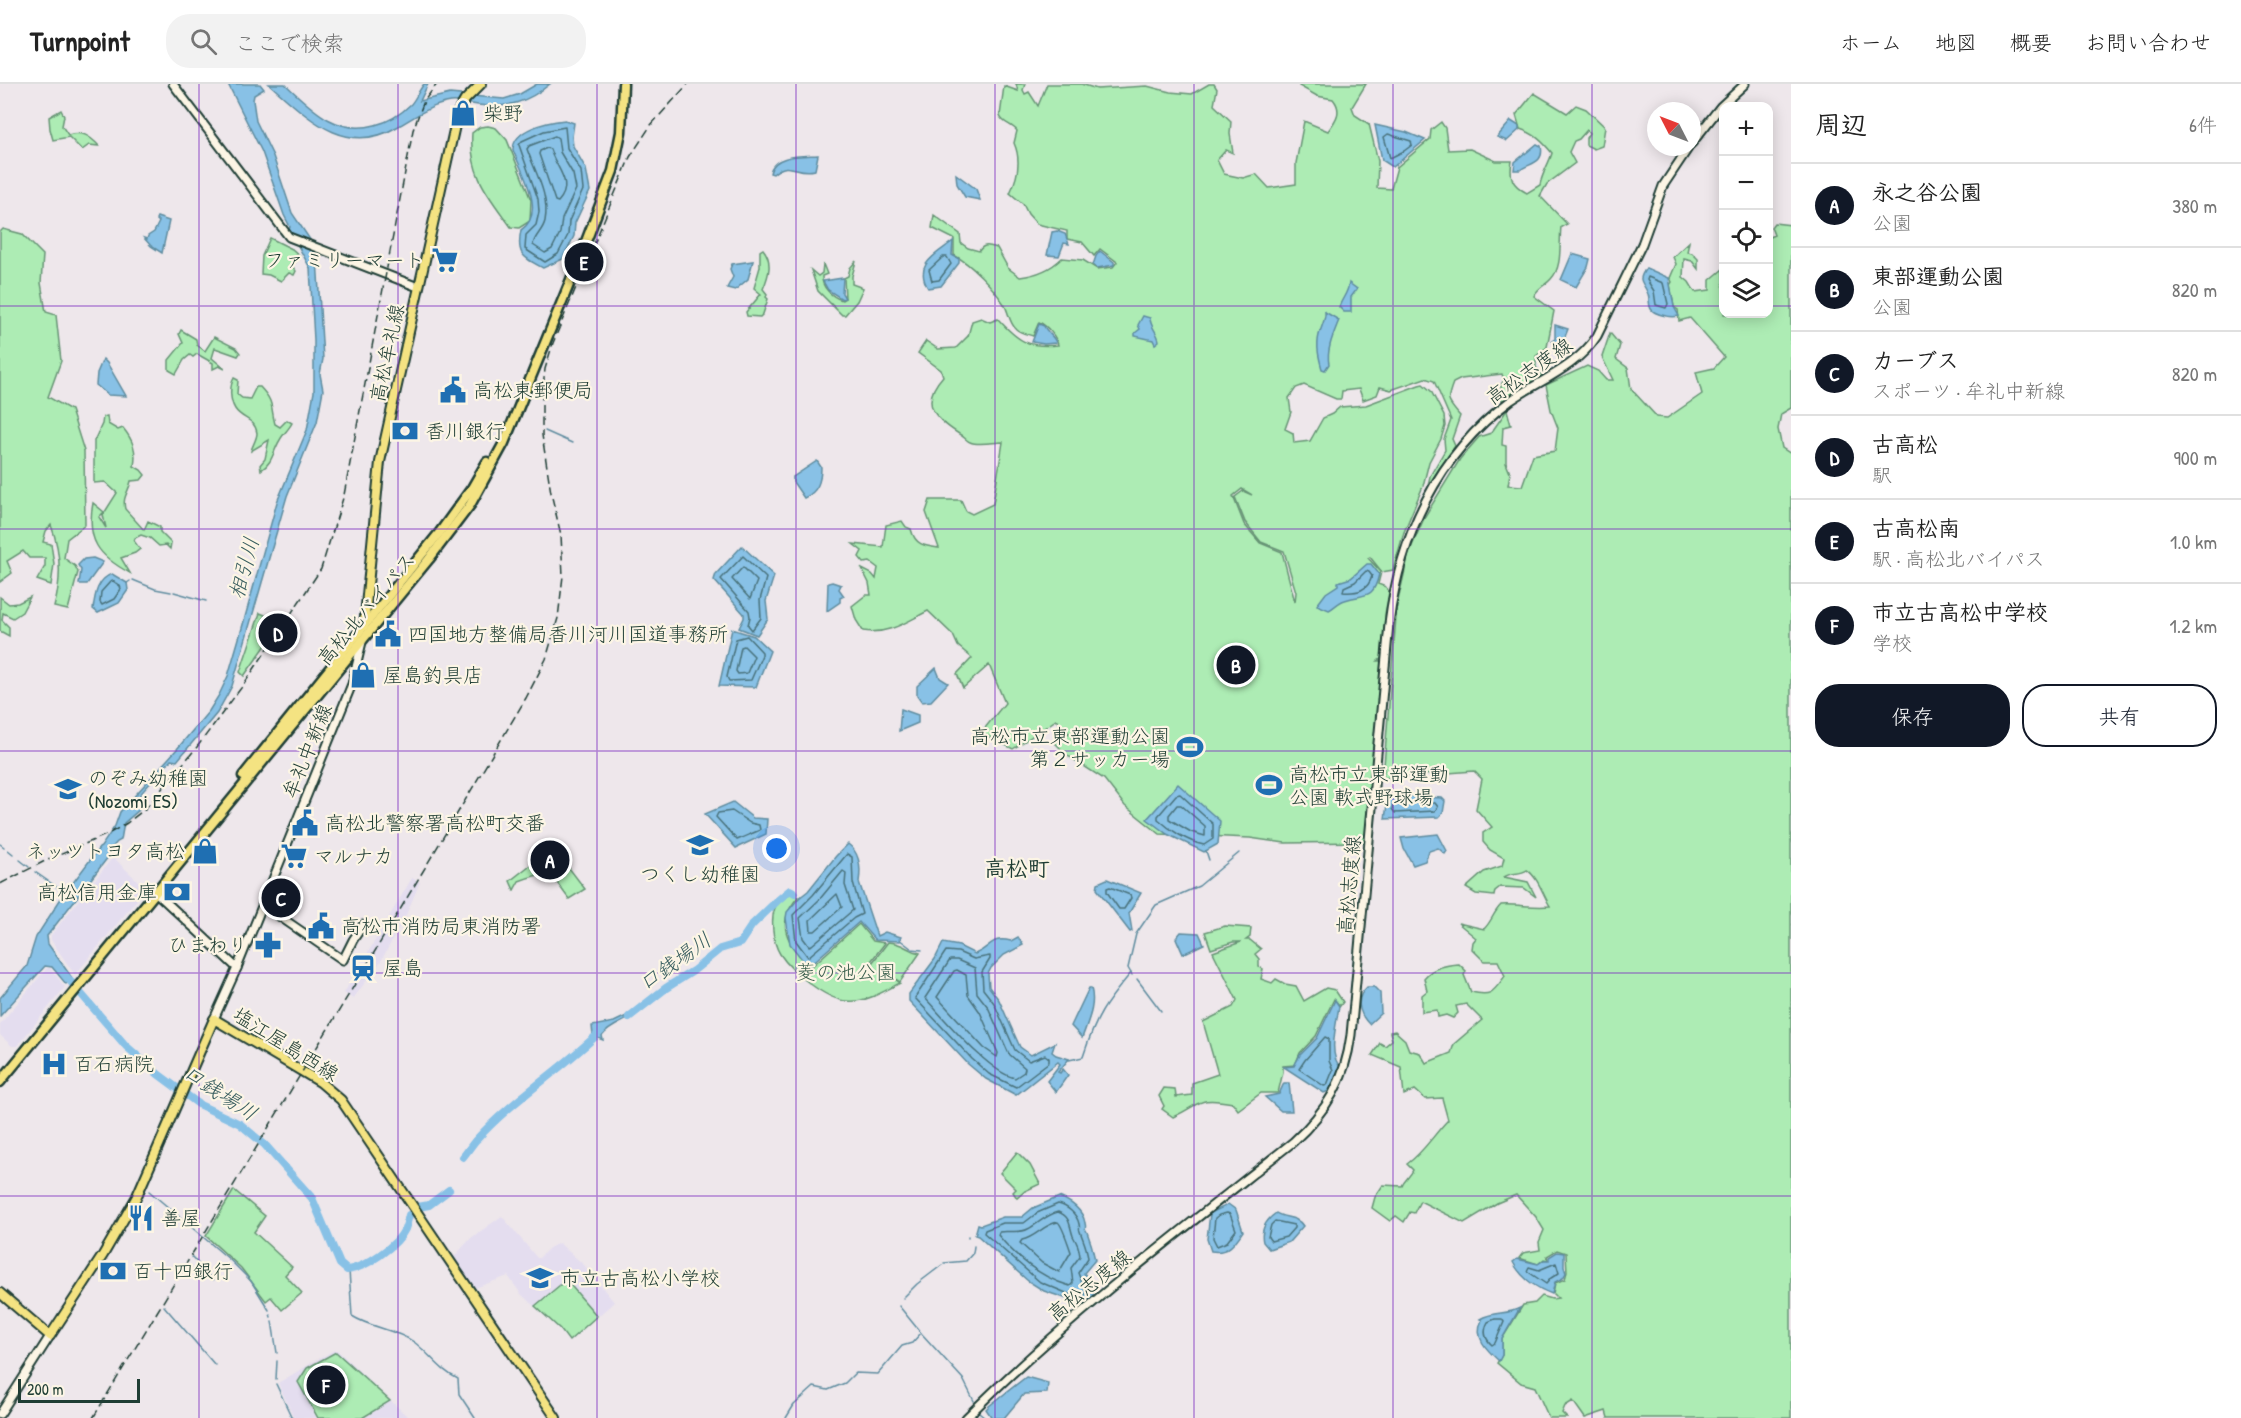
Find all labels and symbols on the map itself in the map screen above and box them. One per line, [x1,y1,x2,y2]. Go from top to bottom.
shop icon: 柴野 [448,98,478,128]
place label: 柴野 [483,99,523,126]
north arrow [1647,102,1701,156]
pin: E [564,240,604,285]
supermarket icon: ファミリーマート [430,245,460,275]
place label: ファミリーマート [265,246,425,273]
street label: 高松牟礼線 [363,301,410,405]
street label: 高松志度線 [1480,331,1577,410]
public building icon: 高松東郵便局 [438,375,468,405]
place label: 高松東郵便局 [473,376,593,403]
bank icon: 香川銀行 [390,416,420,446]
place label: 香川銀行 [425,417,505,444]
water label: 相引川 [221,534,266,602]
street label: 高松北バイパス [310,547,421,671]
pin: D [258,610,298,656]
public building icon: 四国地方整備局香川河川国道事務所 [373,619,403,649]
place label: 四国地方整備局香川河川国道事務所 [408,620,728,647]
pin: B [1216,642,1256,688]
shop icon: 屋島釣具店 [348,660,378,690]
place label: 屋島釣具店 [383,661,483,688]
street label: 牟礼中新線 [275,699,338,802]
place label: 高松市立東部運動公園 第２サッカー場 [970,722,1170,772]
sports icon: 高松市立東部運動公園 第２サッカー場 [1175,732,1205,762]
place label: 高松市立東部運動 公園 軟式野球場 [1289,760,1449,810]
place label: のぞみ幼稚園 (Nozomi ES) [88,764,208,814]
sports icon: 高松市立東部運動 公園 軟式野球場 [1254,770,1284,800]
school or university icon: のぞみ幼稚園 (Nozomi ES) [53,774,83,804]
public building icon: 高松北警察署高松町交番 [290,808,320,838]
place label: 高松北警察署高松町交番 [325,809,545,836]
school or university icon: つくし幼稚園 [685,830,715,860]
your location [762,834,791,863]
street label: 高松志度線 [1331,834,1366,936]
shop icon: ネッツトヨタ高松 [190,836,220,866]
place label: ネッツトヨタ高松 [26,837,185,864]
pin: A [530,838,570,882]
supermarket icon: マルナカ [279,841,309,871]
place label: マルナカ [314,842,394,869]
district label: 高松町 [984,853,1050,883]
place label: つくし幼稚園 [640,860,760,887]
pin: C [262,876,300,920]
bank icon: 高松信用金庫 [162,877,192,907]
place label: 高松信用金庫 [37,878,157,905]
public building icon: 高松市消防局東消防署 [306,911,336,941]
place label: 高松市消防局東消防署 [341,912,541,939]
water label: 口銭場川 [632,925,717,998]
pharmacy icon: ひまわり [253,930,283,960]
place label: ひまわり [168,931,248,958]
station icon: 屋島 [348,953,378,983]
place label: 屋島 [383,954,423,981]
park label: 菱の池公園 [796,958,896,985]
street label: 塩江屋島西線 [228,1000,344,1087]
hospital icon: 百石病院 [39,1049,69,1079]
place label: 百石病院 [74,1050,154,1077]
water label: 口銭場川 [177,1058,263,1128]
restaurant icon: 善屋 [126,1203,156,1233]
place label: 善屋 [161,1204,201,1231]
street label: 高松志度線 [1041,1243,1136,1327]
bank icon: 百十四銀行 [98,1256,128,1286]
place label: 百十四銀行 [133,1257,233,1284]
school or university icon: 市立古高松小学校 [525,1263,555,1293]
place label: 市立古高松小学校 [560,1264,720,1291]
pin: F [306,1362,346,1408]
scale bar [18,1376,140,1404]

